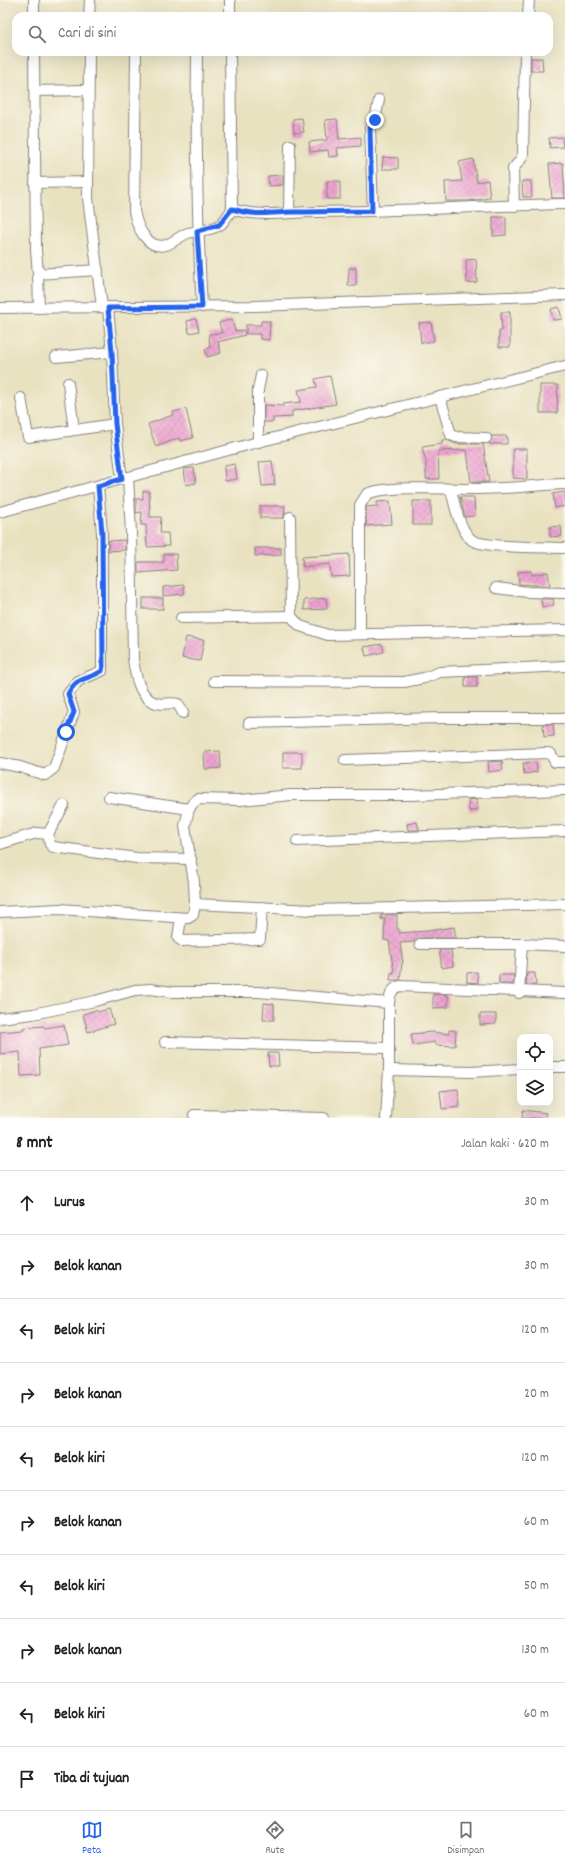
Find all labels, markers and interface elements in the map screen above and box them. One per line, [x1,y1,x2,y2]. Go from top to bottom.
search box [12,12,553,56]
icon: search [26,23,48,45]
text: Cari di sini [58,23,116,45]
route end [366,111,384,129]
route start [57,723,75,741]
map controls [517,1034,553,1106]
button: locate [517,1034,553,1070]
button: layers [517,1070,553,1106]
text: 8 mnt [16,1132,53,1156]
text: Jalan kaki · 620 m [461,1135,549,1154]
icon: ahead [16,1192,38,1214]
text: Lurus [54,1192,85,1214]
text: 30 m [524,1193,549,1212]
icon: right [16,1256,38,1278]
text: Belok kanan [54,1256,122,1278]
text: 30 m [524,1257,549,1276]
icon: left [16,1320,38,1342]
text: Belok kiri [54,1320,105,1342]
text: 120 m [521,1321,549,1340]
icon: right [16,1384,38,1406]
text: Belok kanan [54,1384,122,1406]
text: 20 m [524,1385,549,1404]
icon: left [16,1448,38,1470]
text: Belok kiri [54,1448,105,1470]
text: 120 m [521,1449,549,1468]
icon: right [16,1512,38,1534]
text: Belok kanan [54,1512,122,1534]
text: 60 m [524,1513,549,1532]
icon: left [16,1576,38,1598]
text: Belok kiri [54,1576,105,1598]
text: 50 m [524,1577,549,1596]
icon: right [16,1640,38,1662]
text: Belok kanan [54,1640,122,1662]
text: 130 m [521,1641,549,1660]
icon: left [16,1704,38,1726]
text: Belok kiri [54,1704,105,1726]
text: 60 m [524,1705,549,1724]
icon: arrive [16,1768,38,1790]
text: Tiba di tujuan [54,1768,129,1790]
tab: Peta [81,1819,103,1859]
tab: Rute [264,1819,286,1859]
tab: Disimpan [447,1819,484,1859]

